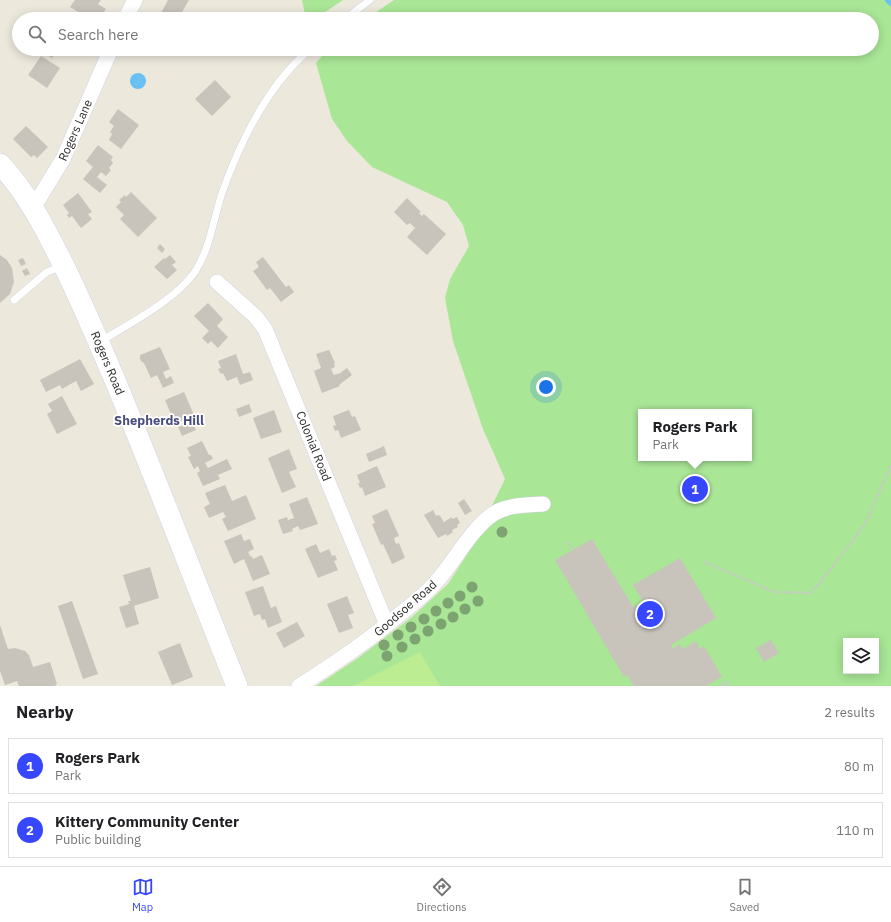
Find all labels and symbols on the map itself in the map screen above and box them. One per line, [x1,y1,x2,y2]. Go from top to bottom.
street label: Rogers Lane [55,96,95,163]
street label: Rogers Road [88,329,128,397]
your location [536,377,556,397]
street label: Colonial Road [293,409,335,483]
district label: Shepherds Hill [114,412,204,429]
pin: 1 [682,474,708,504]
street label: Goodsoe Road [371,577,439,639]
pin: 2 [637,599,663,629]

